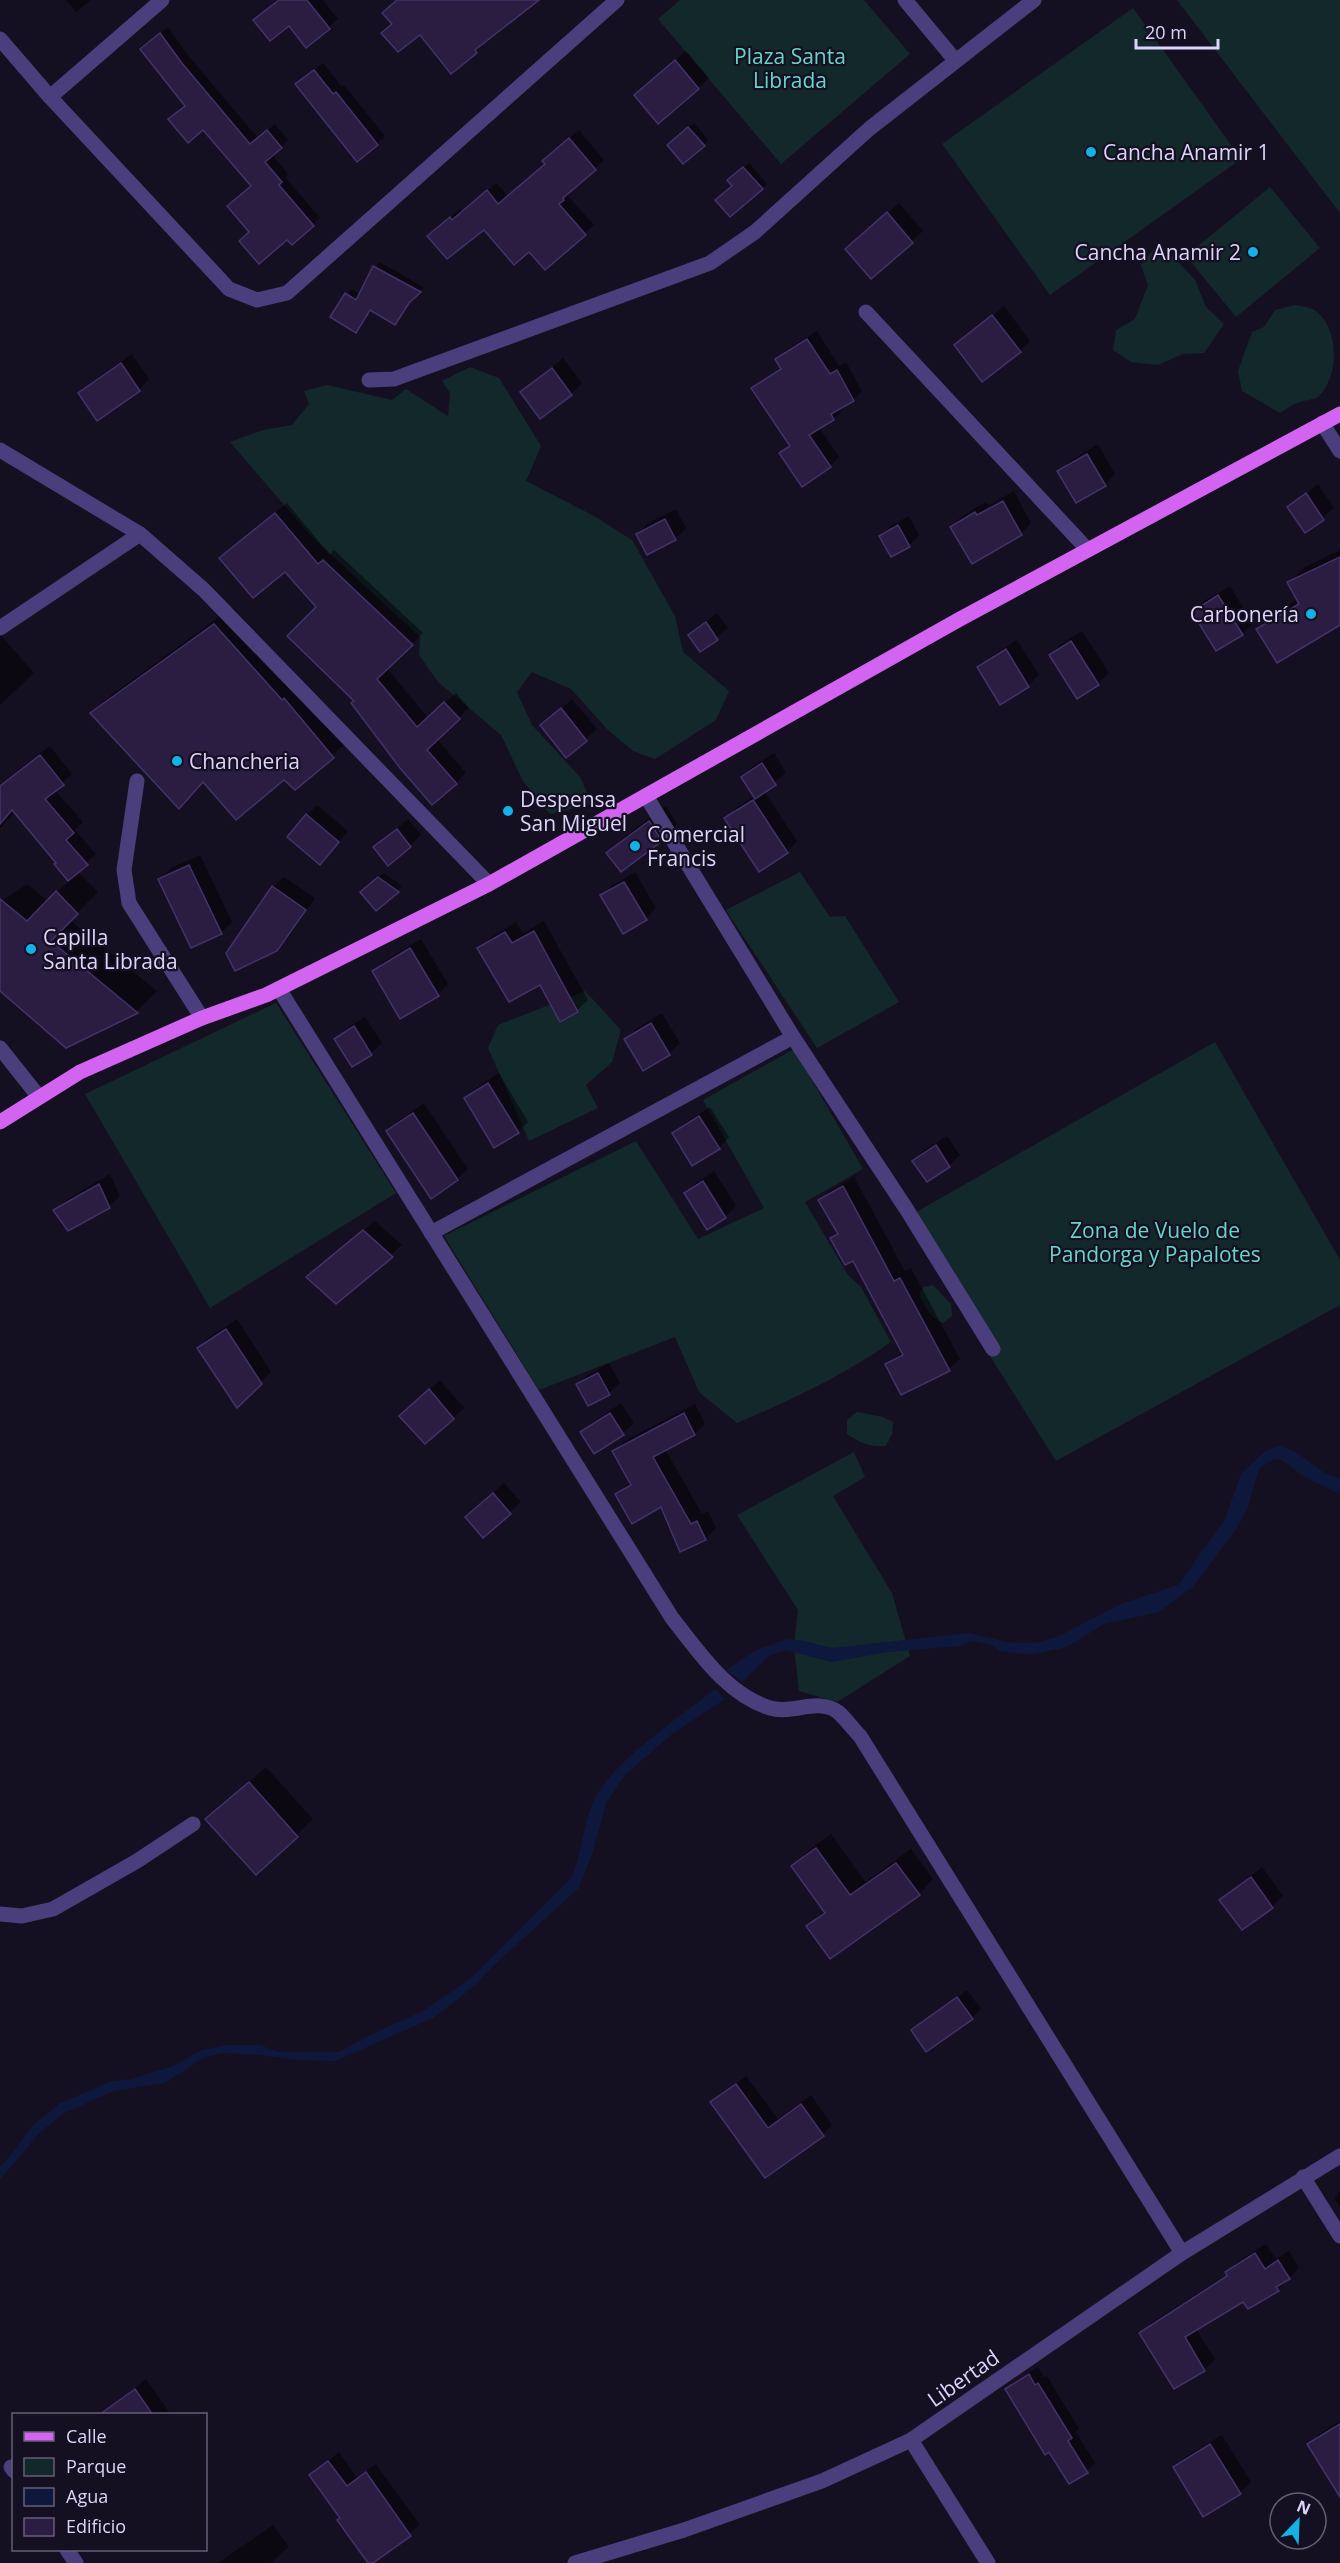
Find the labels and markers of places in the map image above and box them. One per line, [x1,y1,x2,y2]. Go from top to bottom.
place label: Cancha Anamir 1 [1103,138,1269,166]
marker: Cancha Anamir 1 [1084,145,1098,159]
place label: Cancha Anamir 2 [1075,238,1241,266]
marker: Cancha Anamir 2 [1246,245,1260,259]
place label: Carbonería [1190,600,1299,628]
marker: Carbonería [1304,607,1318,621]
place label: Chancheria [189,747,300,775]
marker: Chancheria [170,754,184,768]
place label: Despensa San Miguel [520,785,627,837]
marker: Despensa San Miguel [501,804,515,818]
place label: Comercial Francis [647,820,745,872]
marker: Comercial Francis [628,839,642,853]
place label: Capilla Santa Librada [43,923,178,975]
marker: Capilla Santa Librada [24,942,38,956]

